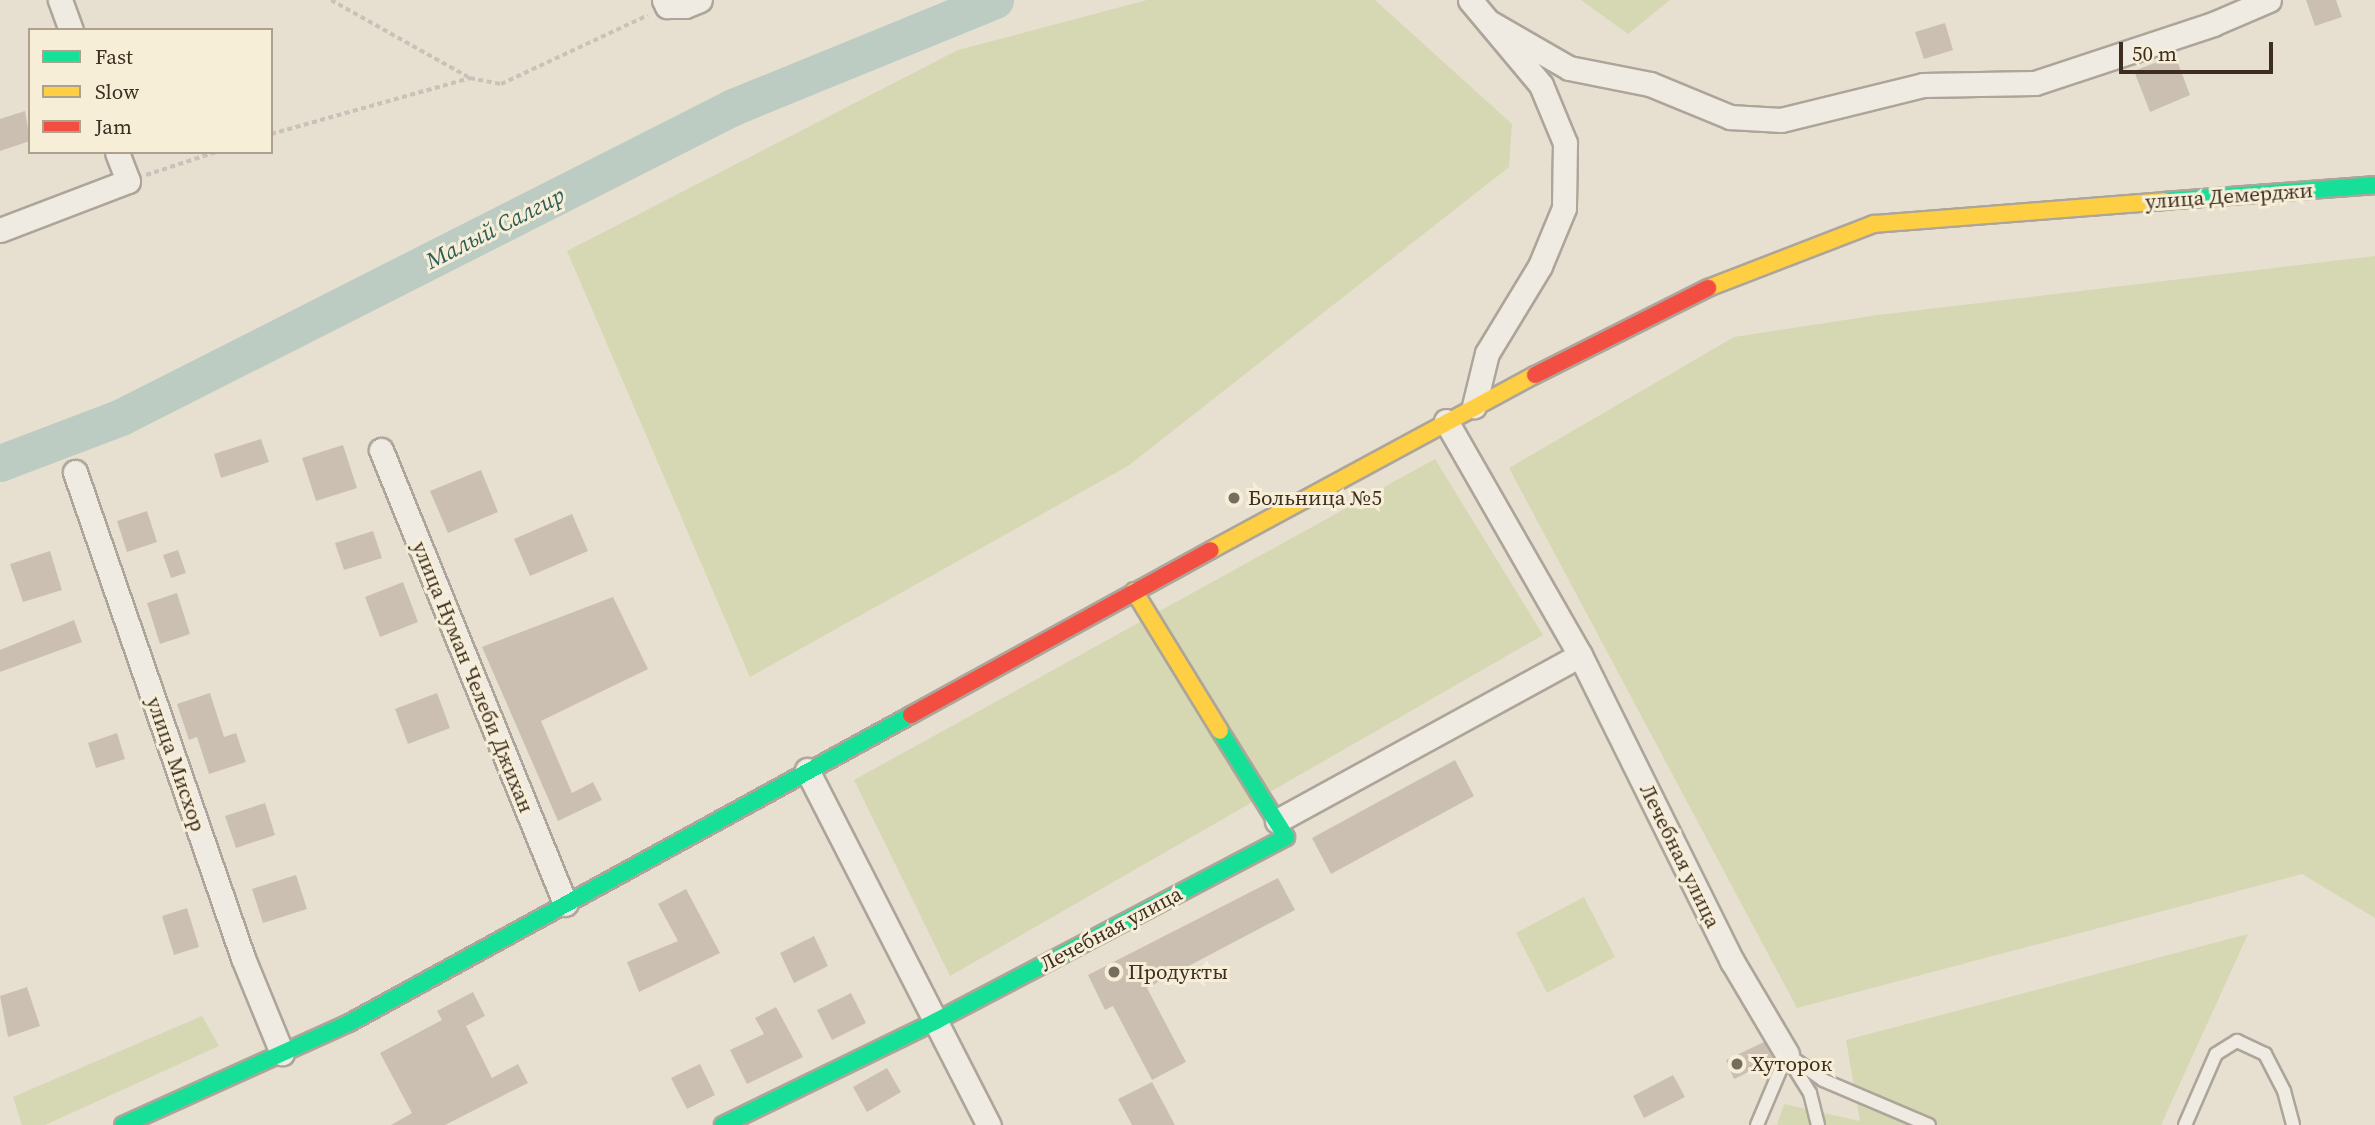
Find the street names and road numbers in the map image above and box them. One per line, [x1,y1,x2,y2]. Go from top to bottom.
street label: улица Демерджи [2144,178,2314,214]
street label: улица Нуман Челеби Джихан [407,538,539,816]
street label: улица Мисхор [141,693,211,835]
street label: Лечебная улица [1634,780,1726,932]
street label: Лечебная улица [1036,881,1186,977]

